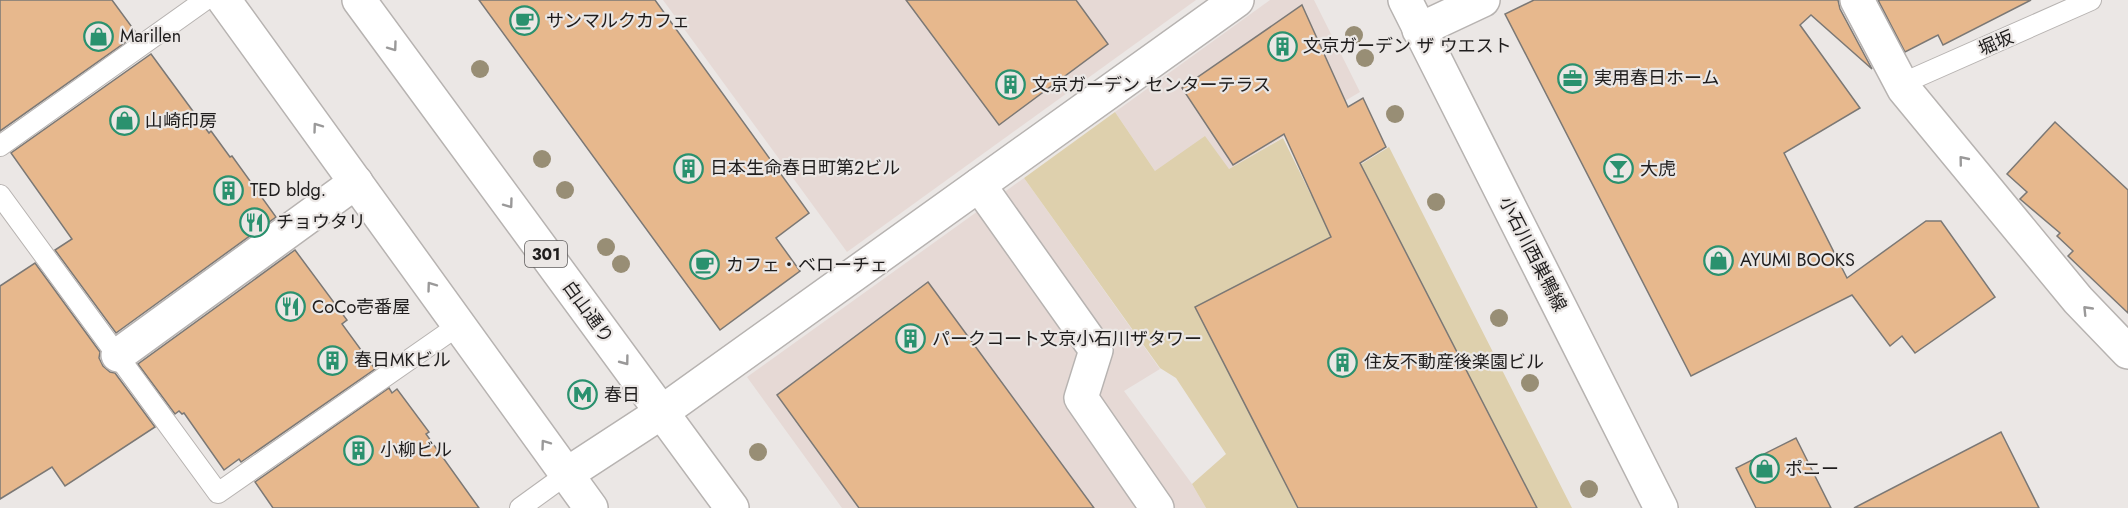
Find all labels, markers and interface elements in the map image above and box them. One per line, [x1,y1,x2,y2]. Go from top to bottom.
cafe icon: サンマルクカフェ [509,5,541,37]
place label: サンマルクカフェ [546,8,690,34]
shop icon: Marillen [83,20,115,52]
place label: Marillen [120,23,181,49]
street label: 堀坂 [1974,24,2018,62]
building icon: 文京ガーデン ザ ウエスト [1266,30,1298,62]
place label: 文京ガーデン ザ ウエスト [1303,33,1512,59]
one-way arrow [386,41,397,52]
office icon: 実用春日ホーム [1557,62,1589,94]
place label: 実用春日ホーム [1594,65,1719,91]
building icon: 文京ガーデン センターテラス [995,69,1027,101]
place label: 文京ガーデン センターテラス [1032,72,1271,98]
shop icon: 山崎印房 [108,105,140,137]
place label: 山崎印房 [145,108,217,134]
one-way arrow [313,123,324,134]
building icon: 日本生命春日町第2ビル [673,152,705,184]
bar icon: 大虎 [1603,153,1635,185]
place label: 日本生命春日町第2ビル [710,155,900,181]
place label: 大虎 [1640,156,1676,182]
one-way arrow [1959,156,1970,167]
building icon: TED bldg. [213,174,245,206]
place label: TED bldg. [250,177,326,203]
street label: 小石川西巣鴨線 [1493,192,1573,316]
one-way arrow [502,198,513,209]
restaurant icon: チョウタリ [239,206,271,238]
place label: チョウタリ [276,209,366,235]
road number: 301 [525,241,567,267]
shop icon: AYUMI BOOKS [1703,244,1735,276]
place label: AYUMI BOOKS [1740,247,1855,273]
cafe icon: カフェ・ベローチェ [689,249,721,281]
place label: カフェ・ベローチェ [726,252,888,278]
street label: 白山通り [556,275,620,349]
one-way arrow [427,281,438,292]
restaurant icon: CoCo壱番屋 [275,291,307,323]
place label: CoCo壱番屋 [312,294,410,320]
one-way arrow [2084,306,2095,317]
building icon: パークコート文京小石川ザタワー [895,323,927,355]
place label: パークコート文京小石川ザタワー [932,326,1202,352]
building icon: 春日MKビル [317,344,349,376]
building icon: 住友不動産後楽園ビル [1327,346,1359,378]
place label: 春日MKビル [354,347,451,373]
place label: 住友不動産後楽園ビル [1364,349,1544,375]
one-way arrow [617,355,628,366]
metro station icon: 春日 [567,379,599,411]
place label: 春日 [604,382,640,408]
building icon: 小柳ビル [343,434,375,466]
place label: 小柳ビル [380,437,452,463]
one-way arrow [541,439,552,450]
shop icon: ポニー [1748,453,1780,485]
place label: ポニー [1785,456,1839,482]

